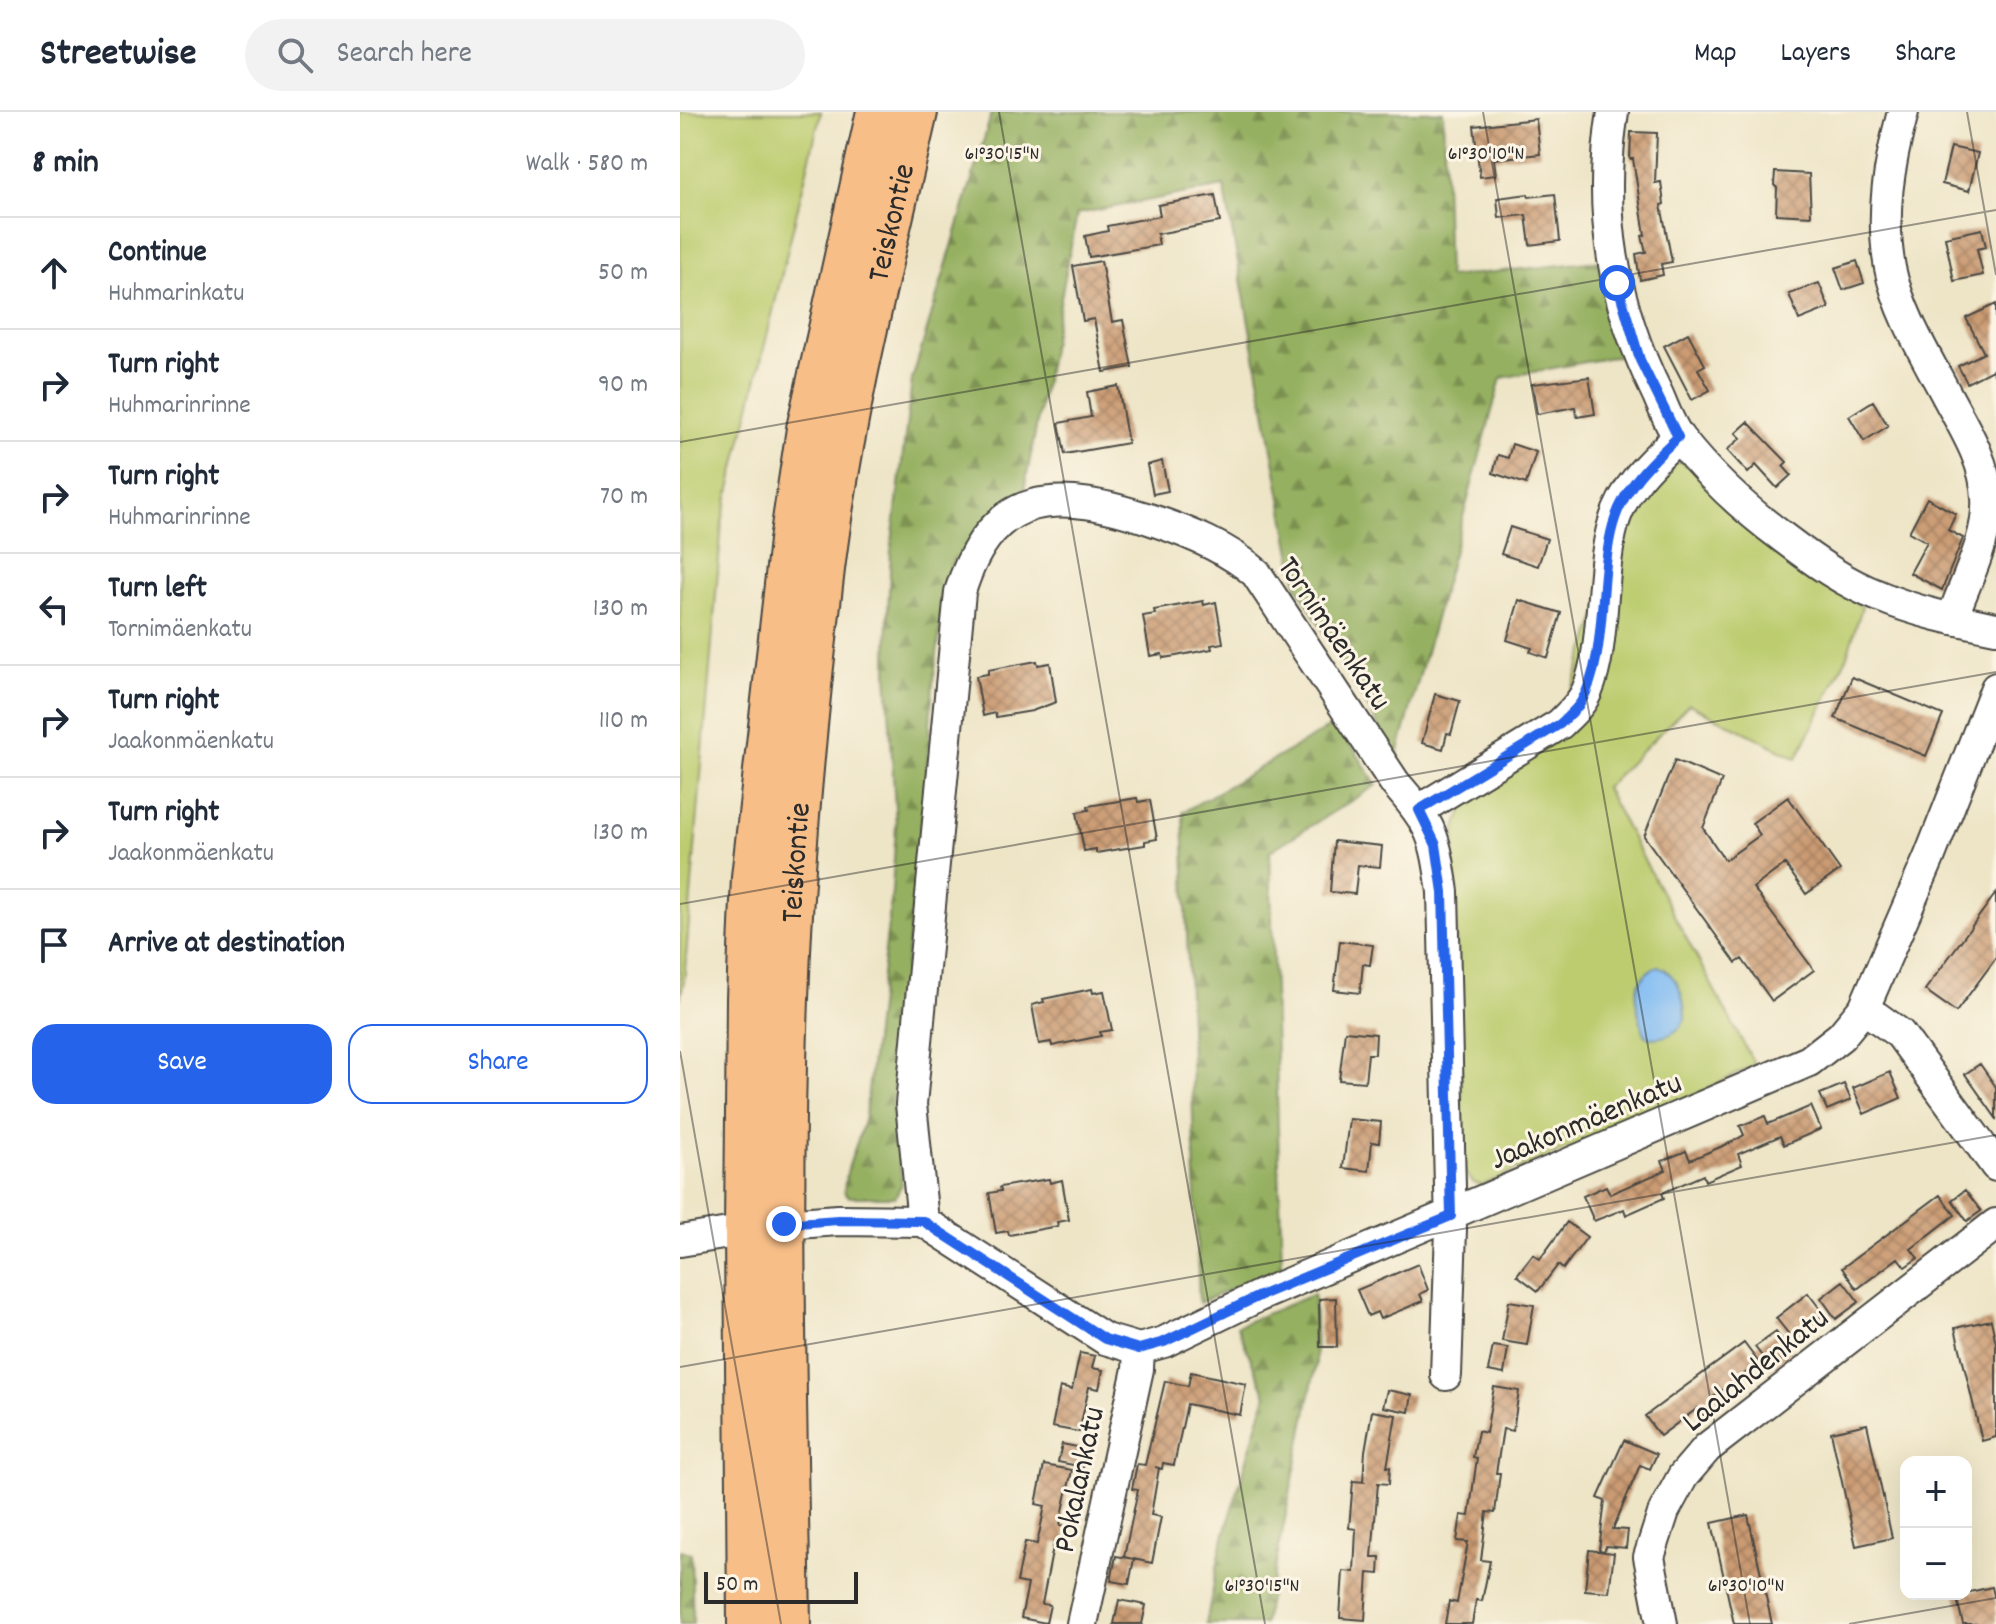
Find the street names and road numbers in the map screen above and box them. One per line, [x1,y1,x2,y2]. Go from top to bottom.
street label: Teiskontie [858,160,930,287]
street label: Tornimäenkatu [1263,548,1400,721]
street label: Teiskontie [772,801,826,924]
street label: Jaakonmäenkatu [1484,1063,1690,1185]
street label: Laalahdenkatu [1674,1298,1841,1446]
street label: Pokalankatu [1044,1403,1120,1557]

